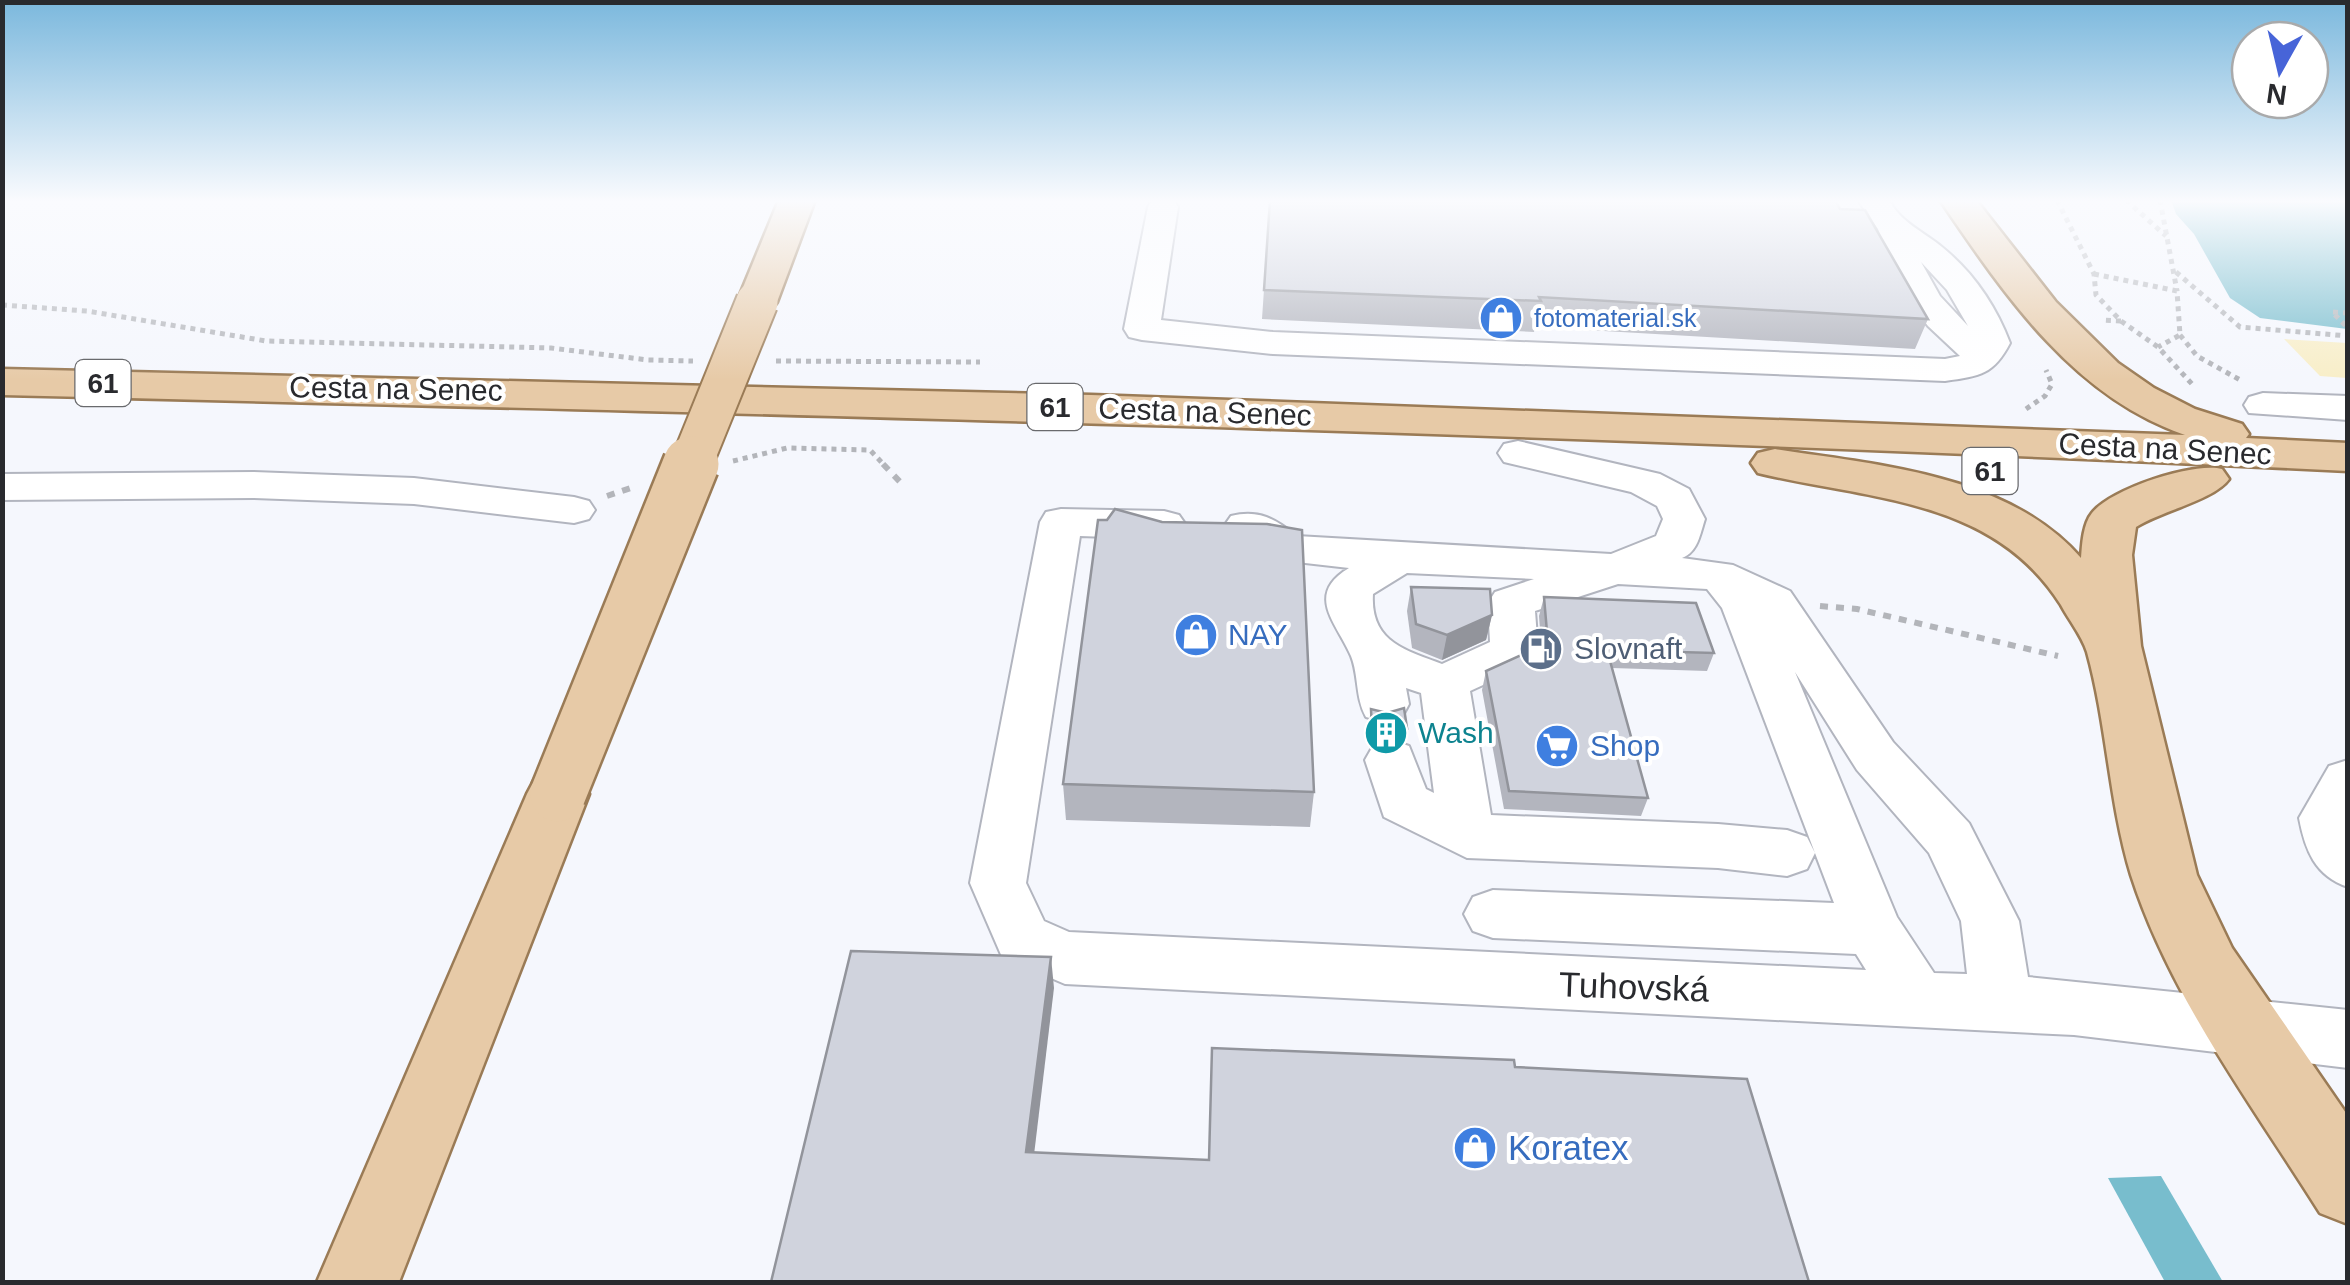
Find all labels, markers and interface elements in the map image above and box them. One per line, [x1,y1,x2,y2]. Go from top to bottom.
north arrow [2230,20,2330,120]
text: N [2264,78,2289,111]
shop icon: fotomaterial.sk [1478,295,1524,341]
place label: fotomaterial.sk [1534,304,1697,332]
road number: 61 [76,360,130,406]
street label: Cesta na Senec [289,370,503,407]
road number: 61 [1028,384,1082,430]
street label: Cesta na Senec [1098,391,1312,432]
street label: Cesta na Senec [2058,426,2272,471]
road number: 61 [1962,448,2018,494]
shop icon: NAY [1173,612,1219,658]
place label: NAY [1228,618,1287,651]
fuel station icon: Slovnaft [1518,626,1564,672]
place label: Slovnaft [1574,632,1683,665]
building icon: Wash [1363,710,1409,756]
place label: Wash [1418,716,1494,749]
supermarket icon: Shop [1534,723,1580,769]
place label: Shop [1590,729,1660,762]
street label: Tuhovská [1558,964,1710,1009]
shop icon: Koratex [1452,1125,1498,1171]
place label: Koratex [1508,1128,1629,1167]

